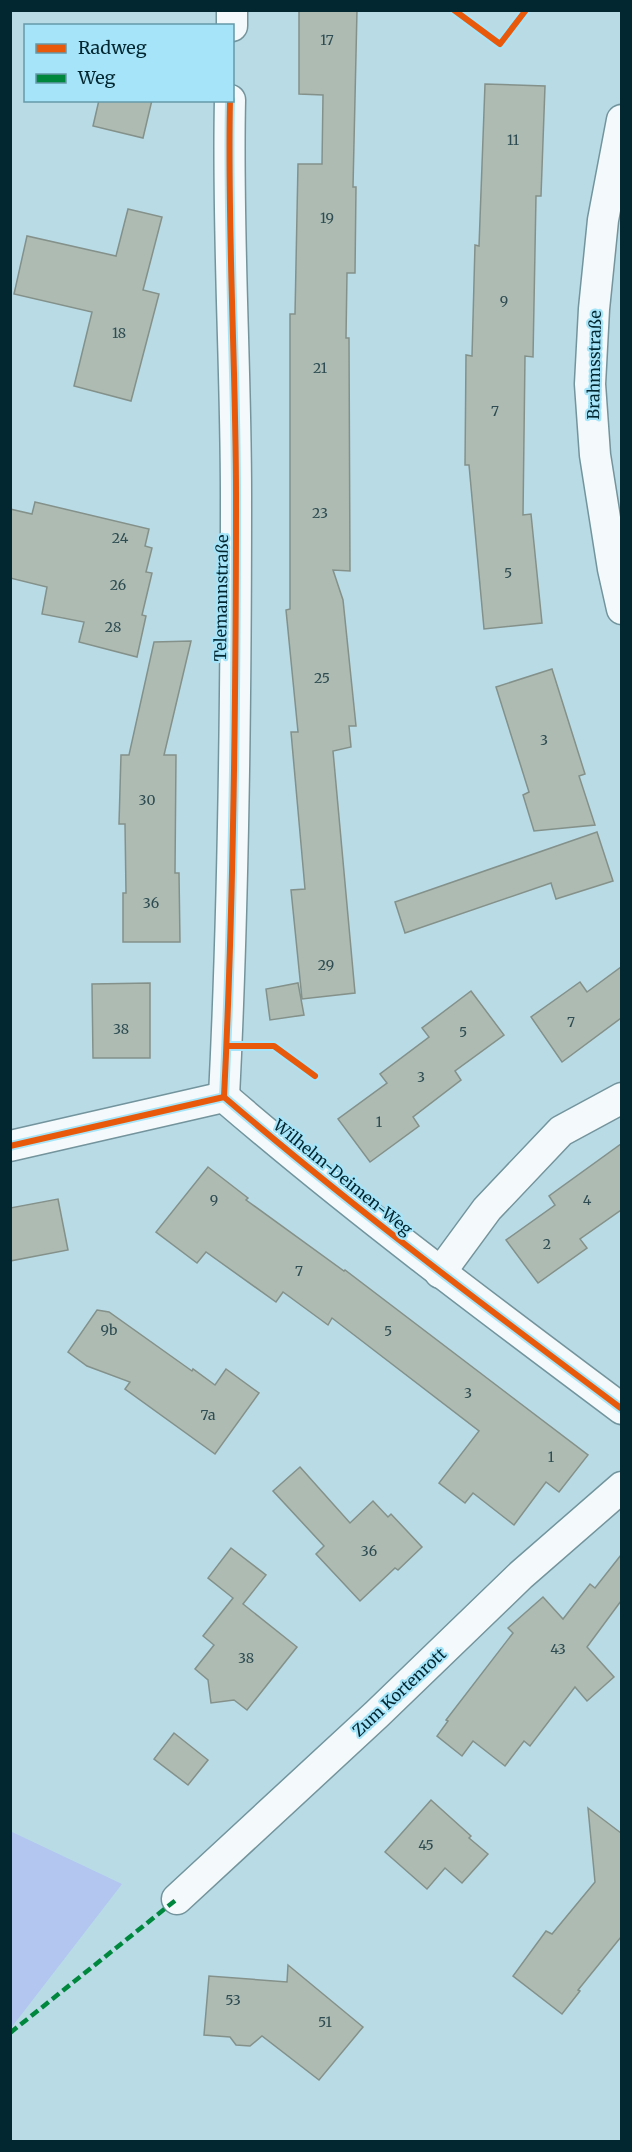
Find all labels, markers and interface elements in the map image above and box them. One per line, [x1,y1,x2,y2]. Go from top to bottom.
legend [24,24,234,102]
house number: 17 [320,31,334,49]
text: Radweg [78,36,147,59]
text: Weg [77,66,116,89]
house number: 11 [507,131,519,149]
house number: 19 [320,209,334,227]
house number: 9 [500,292,508,310]
street label: Brahmsstraße [583,310,605,420]
house number: 18 [112,324,126,342]
house number: 21 [313,359,327,377]
house number: 7 [491,402,499,420]
house number: 23 [312,504,328,522]
house number: 24 [112,529,129,547]
street label: Telemannstraße [210,534,232,662]
house number: 5 [504,564,512,582]
house number: 26 [110,576,126,594]
house number: 28 [105,618,121,636]
house number: 25 [314,669,330,687]
house number: 3 [540,731,548,749]
house number: 30 [139,791,155,809]
house number: 36 [143,894,159,912]
house number: 29 [318,956,334,974]
house number: 7 [567,1013,575,1031]
house number: 38 [113,1020,129,1038]
house number: 5 [459,1023,467,1041]
house number: 3 [417,1068,425,1086]
house number: 1 [376,1113,382,1131]
street label: Wilhelm-Deimen-Weg [269,1114,417,1239]
house number: 9 [210,1191,218,1209]
house number: 4 [583,1191,592,1209]
house number: 2 [543,1235,551,1253]
house number: 7 [295,1262,303,1280]
house number: 9b [101,1321,117,1339]
house number: 5 [384,1322,392,1340]
house number: 3 [464,1384,472,1402]
house number: 7a [201,1406,216,1424]
house number: 1 [548,1448,554,1466]
house number: 36 [361,1542,377,1560]
house number: 43 [550,1640,566,1658]
street label: Zum Kortenrott [348,1643,451,1741]
house number: 38 [238,1649,254,1667]
house number: 45 [418,1836,434,1854]
house number: 53 [225,1991,241,2009]
house number: 51 [318,2013,332,2031]

